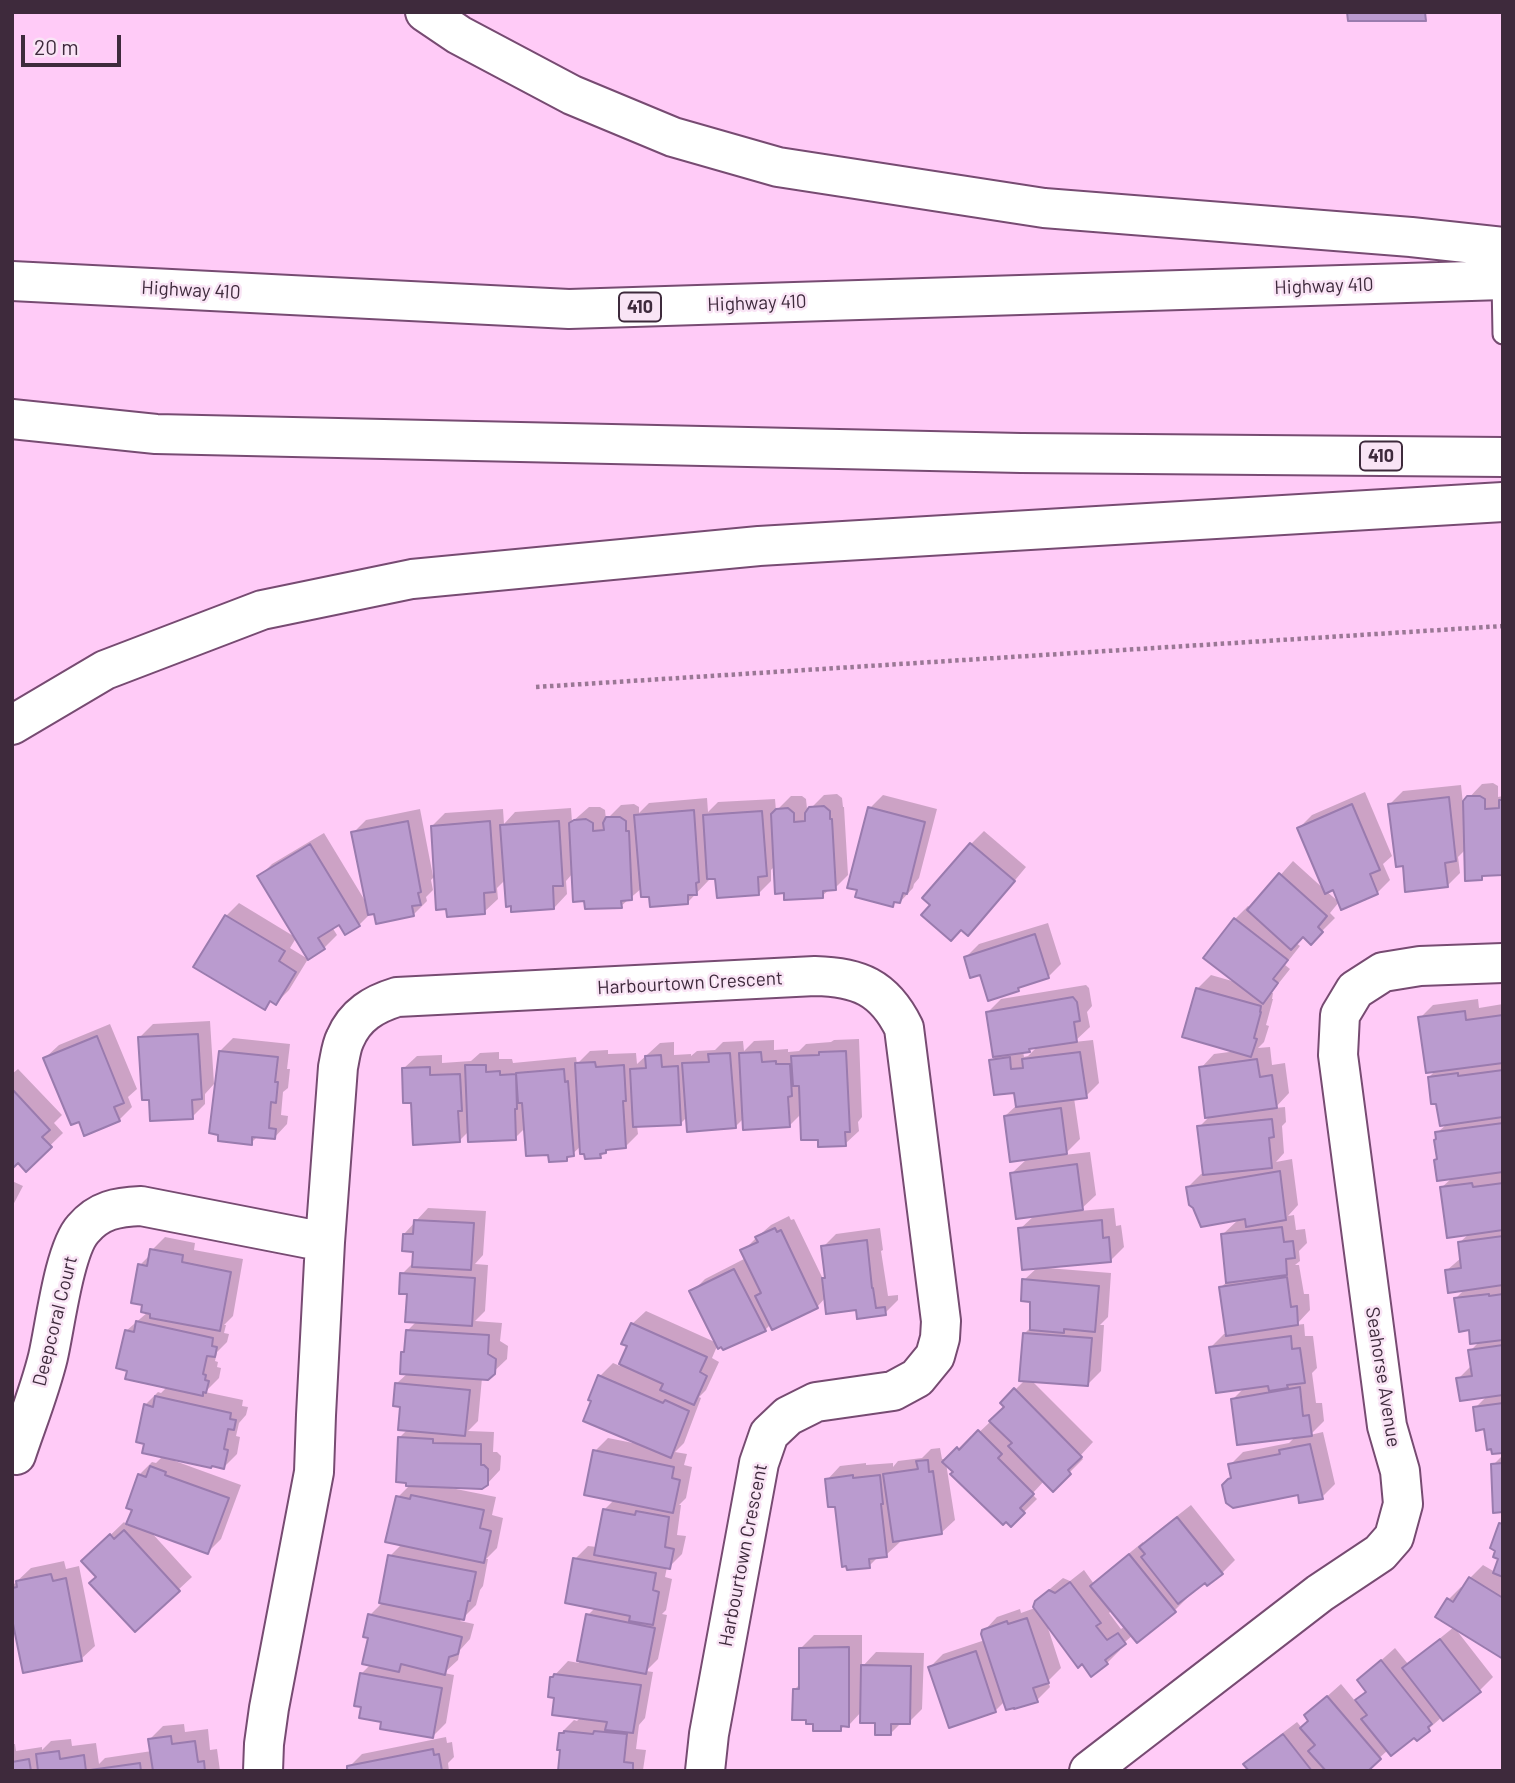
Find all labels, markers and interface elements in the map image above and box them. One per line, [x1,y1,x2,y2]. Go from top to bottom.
scale bar [24,21,124,65]
text: 20 m [34,34,79,59]
street label: Highway 410 [1274,273,1374,299]
street label: Highway 410 [141,276,241,304]
street label: Highway 410 [707,290,807,316]
road number: 410 [619,292,661,321]
road number: 410 [1360,442,1402,470]
street label: Harbourtown Crescent [597,967,783,999]
street label: Deepcoral Court [28,1254,82,1388]
street label: Seahorse Avenue [1361,1305,1405,1449]
street label: Harbourtown Crescent [714,1462,772,1648]

